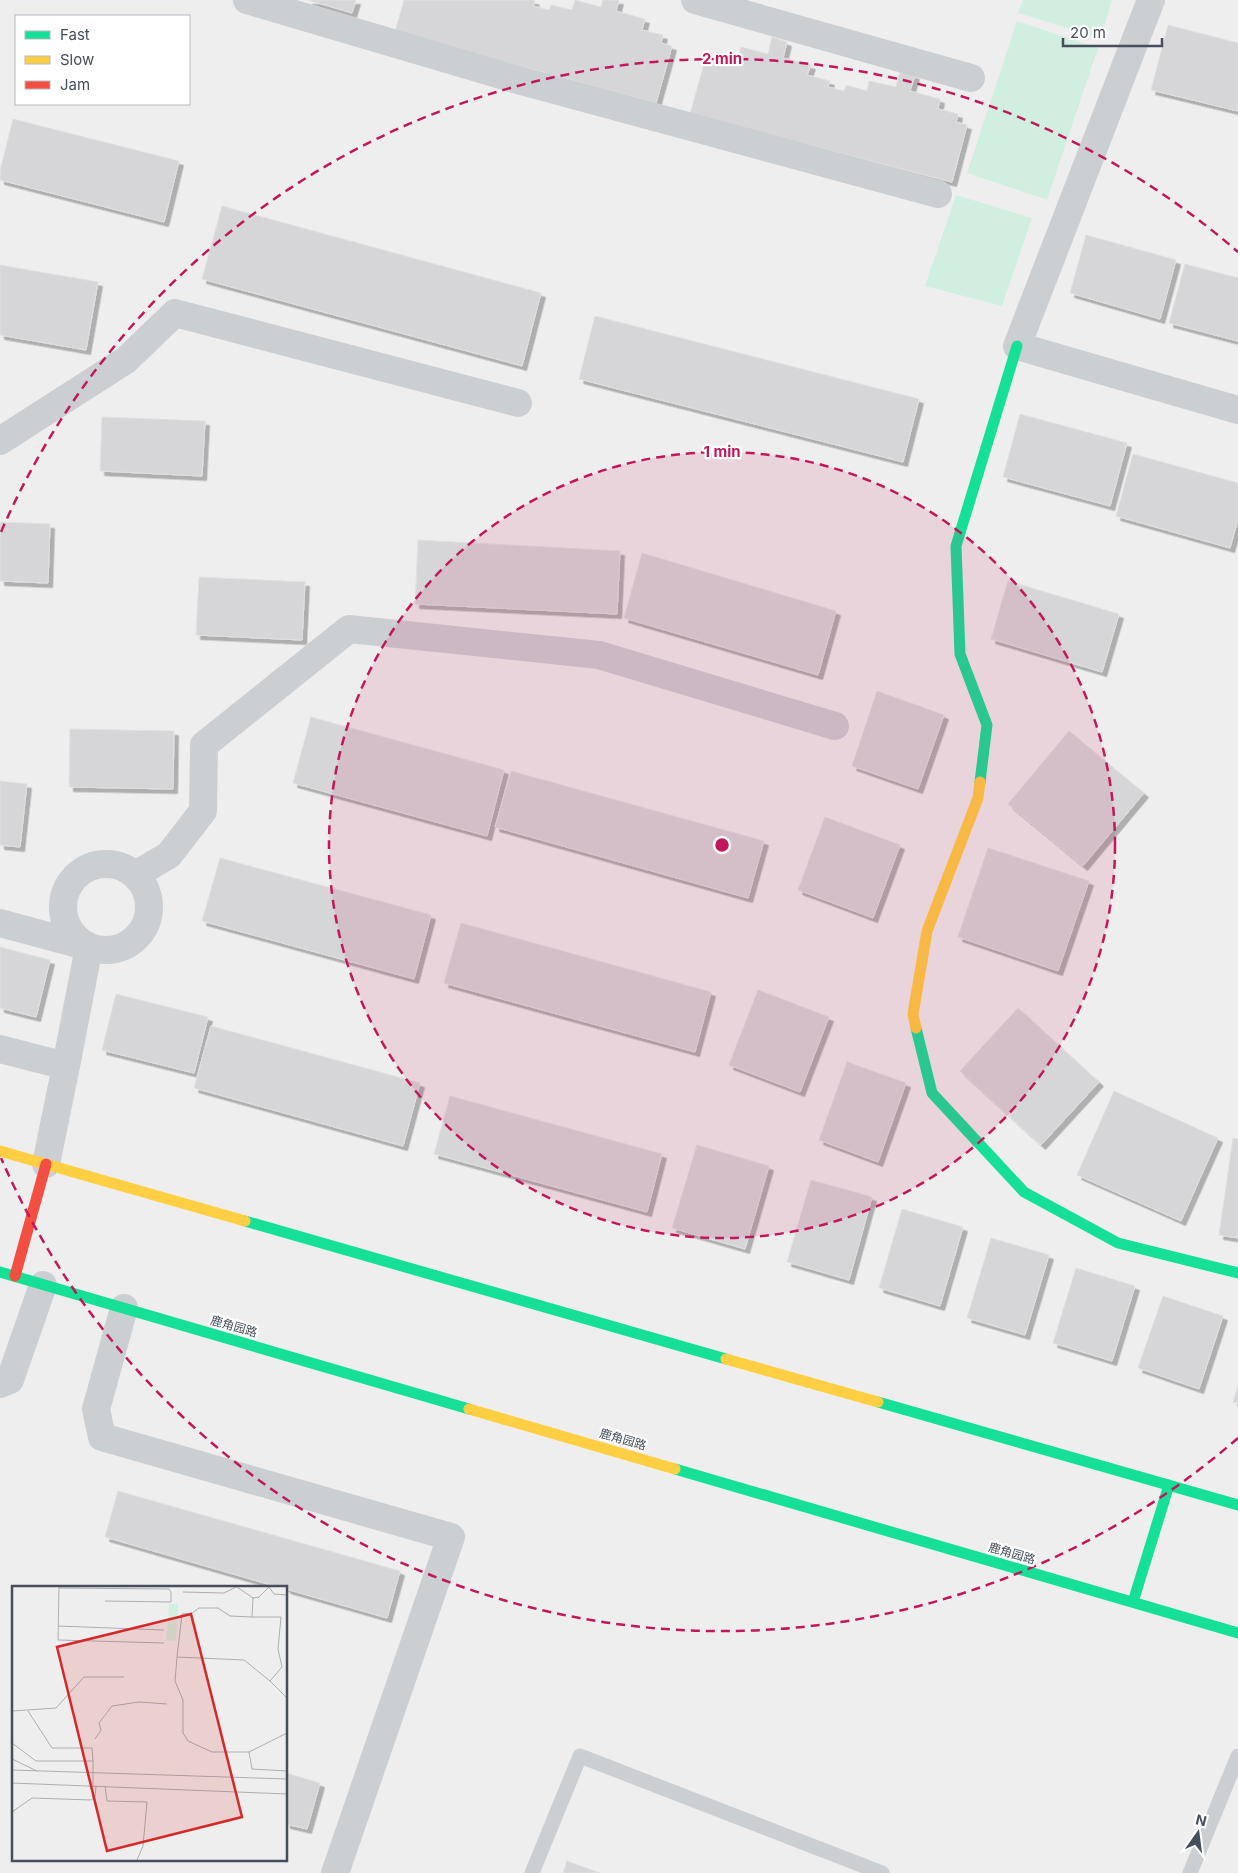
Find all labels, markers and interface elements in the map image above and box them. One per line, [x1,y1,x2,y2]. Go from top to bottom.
legend [15,15,190,105]
scale bar [1063,15,1162,47]
text: 20 m [1070,23,1106,42]
text: Fast [60,25,90,44]
text: 2 min [702,49,742,68]
text: Slow [60,50,94,69]
text: Jam [60,75,90,94]
text: 1 min [703,442,741,461]
centre of rings [713,836,731,854]
street label: 鹿角园路 [209,1312,259,1340]
street label: 鹿角园路 [598,1425,648,1453]
street label: 鹿角园路 [987,1539,1037,1567]
inset map [12,1586,288,1860]
north arrow [1173,1808,1223,1858]
text: N [1194,1810,1208,1829]

